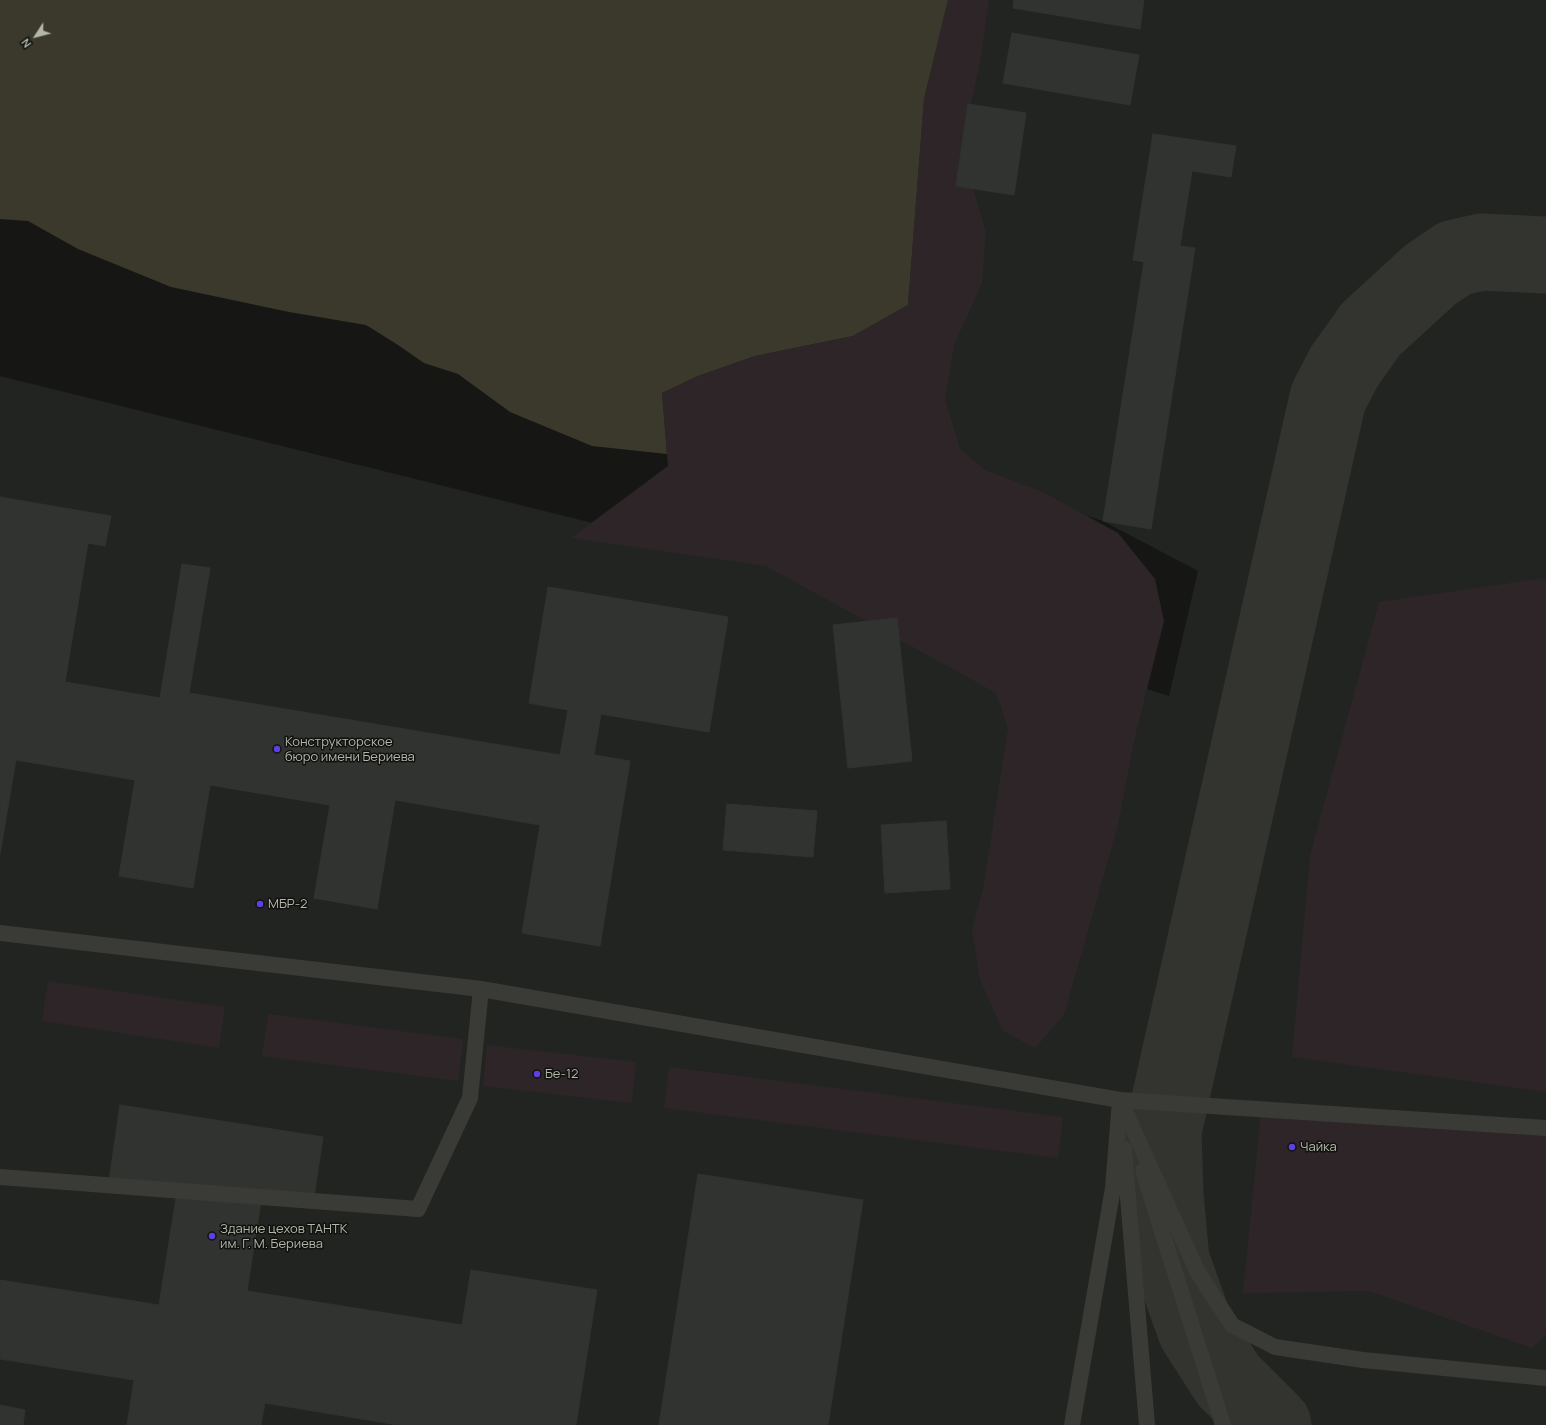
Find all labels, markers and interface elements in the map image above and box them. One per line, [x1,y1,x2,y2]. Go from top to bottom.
north arrow [16,16,56,56]
text: N [17,36,34,51]
place label: Конструкторское бюро имени Бериева [285,734,415,765]
marker: Конструкторское бюро имени Бериева [272,744,282,754]
place label: МБР-2 [268,896,308,912]
marker: МБР-2 [255,899,265,909]
place label: Бе-12 [545,1066,578,1082]
marker: Бе-12 [532,1069,542,1079]
place label: Чайка [1300,1139,1337,1155]
marker: Чайка [1287,1142,1297,1152]
place label: Здание цехов ТАНТК им. Г. М. Бериева [220,1221,347,1252]
marker: Здание цехов ТАНТК им. Г. М. Бериева [207,1231,217,1241]

